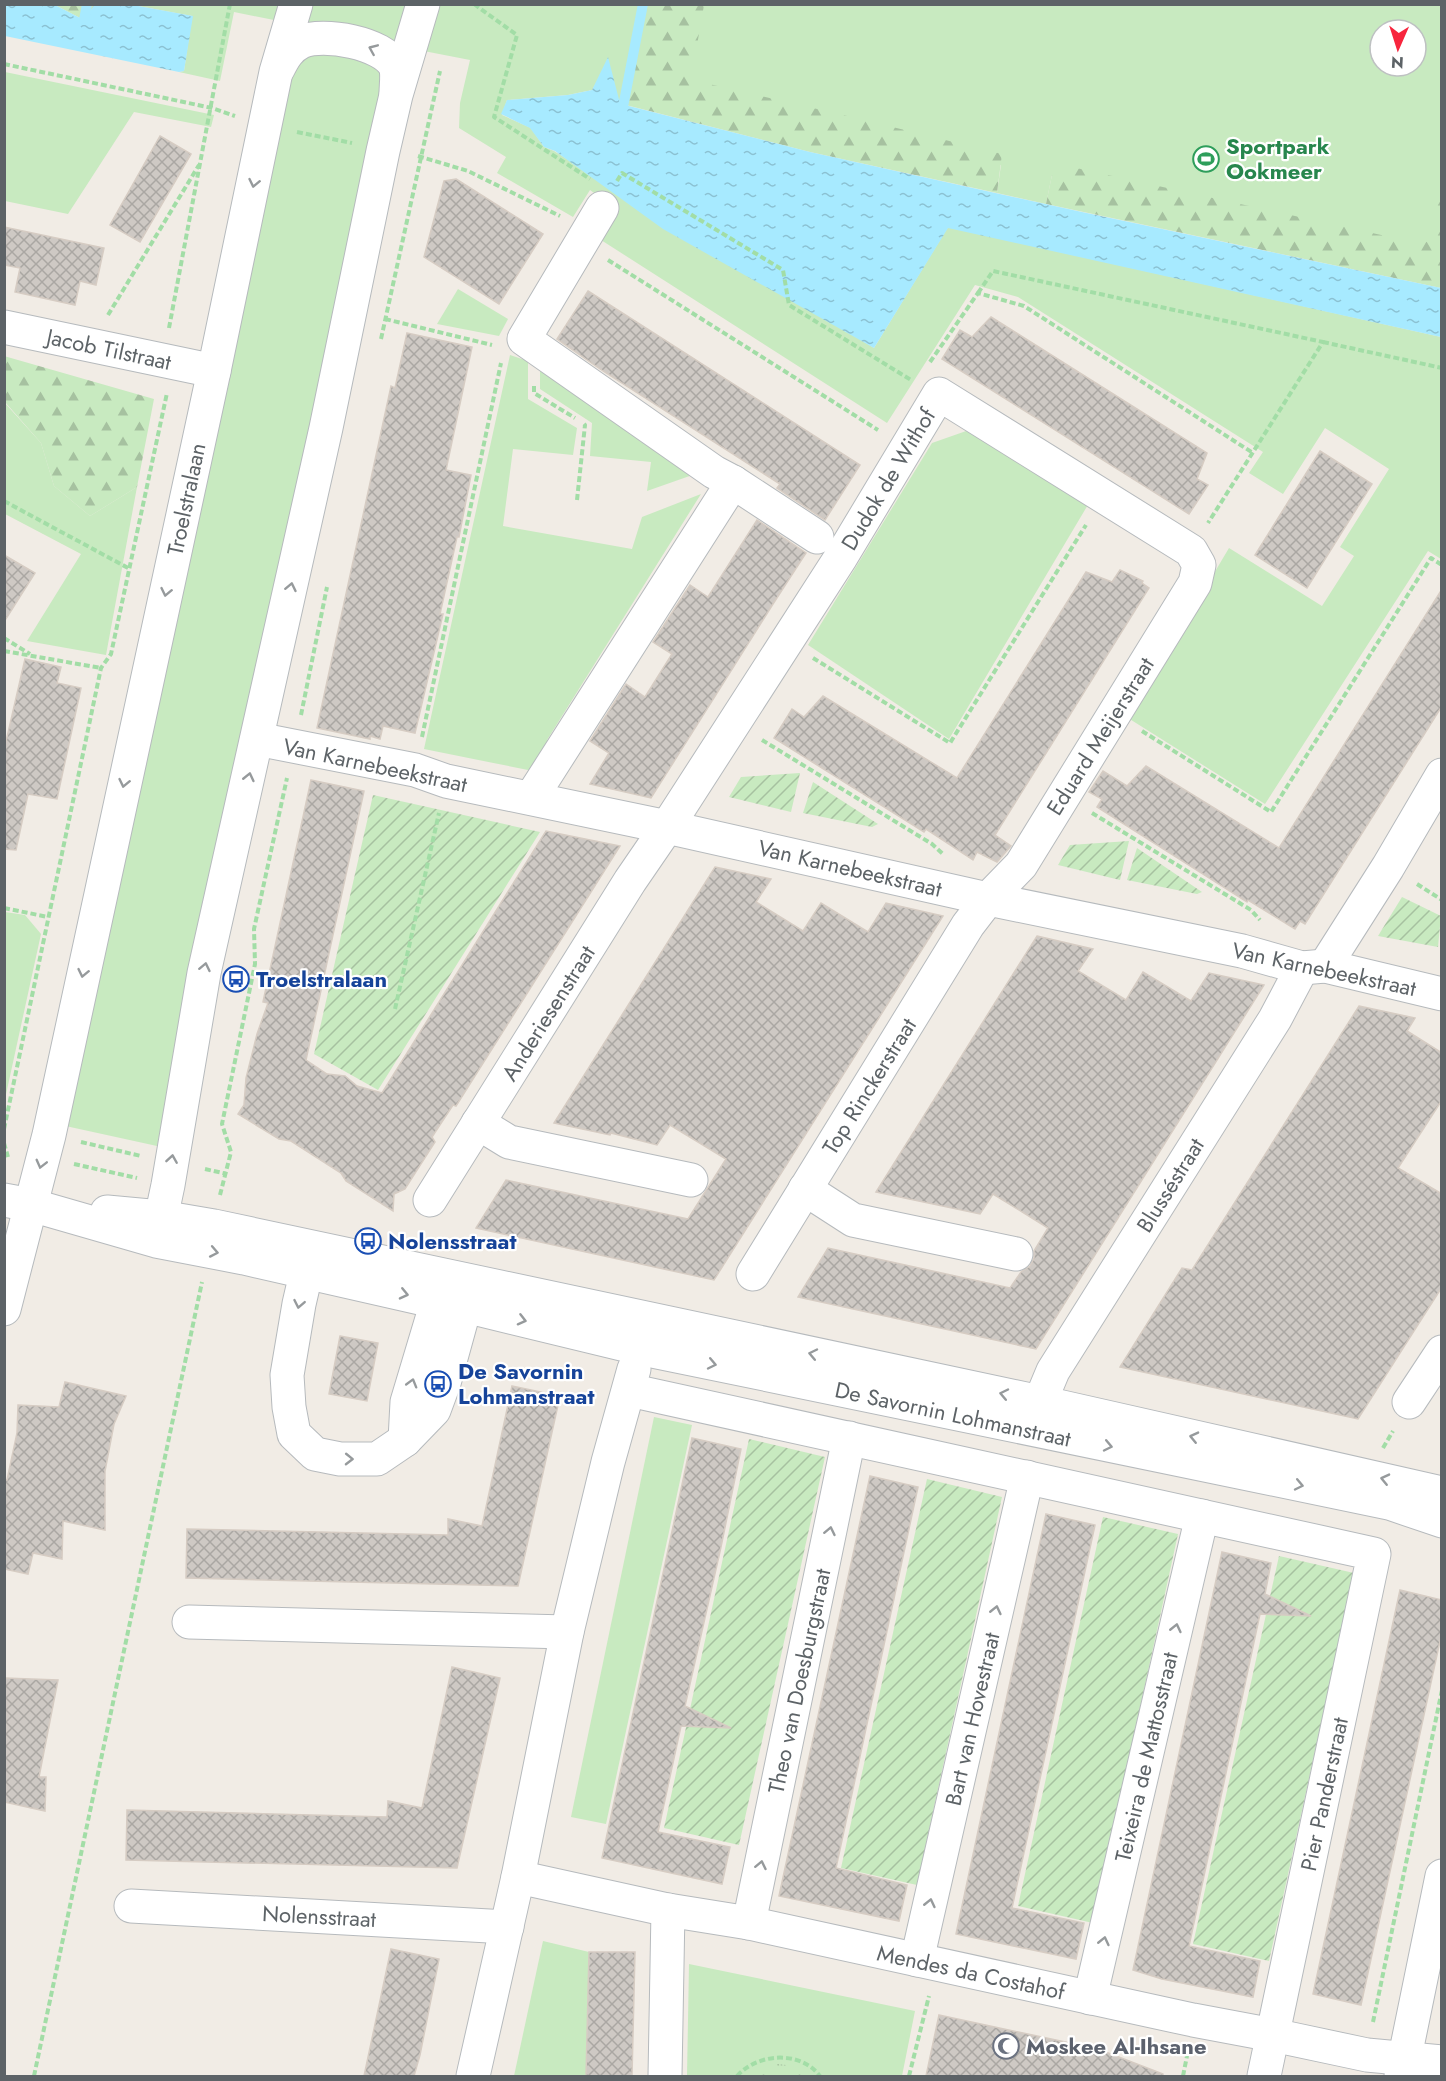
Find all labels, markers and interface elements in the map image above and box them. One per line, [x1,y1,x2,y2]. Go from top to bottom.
north arrow [1368,18,1428,78]
one-way arrow [368,44,379,56]
text: N [1390,51,1404,74]
place label: Sportpark Ookmeer [1226,130,1330,187]
sports icon: Sportpark Ookmeer [1191,144,1221,174]
one-way arrow [248,178,261,188]
street label: Jacob Tilstraat [41,320,175,378]
street label: Dudok de Withof [833,401,943,556]
street label: Troelstralaan [158,440,214,558]
one-way arrow [284,582,297,592]
one-way arrow [160,587,173,597]
street label: Eduard Meijerstraat [1039,650,1162,821]
street label: Van Karnebeekstraat [280,730,471,800]
one-way arrow [241,772,254,782]
one-way arrow [118,777,131,787]
street label: Van Karnebeekstraat [755,831,946,905]
street label: Van Karnebeekstraat [1229,934,1420,1004]
street label: Anderiesenstraat [494,938,603,1087]
one-way arrow [198,962,211,972]
place label: Troelstralaan [256,963,387,995]
bus stop icon: Troelstralaan [221,964,251,994]
one-way arrow [77,968,90,978]
street label: Top Rinckerstraat [814,1011,924,1160]
street label: Blusséstraat [1128,1131,1212,1238]
one-way arrow [165,1155,178,1165]
one-way arrow [36,1159,49,1169]
place label: Nolensstraat [388,1225,516,1257]
bus stop icon: Nolensstraat [353,1226,383,1256]
one-way arrow [208,1245,218,1258]
one-way arrow [399,1287,409,1300]
one-way arrow [293,1299,306,1309]
one-way arrow [516,1312,526,1325]
one-way arrow [809,1348,819,1361]
place label: De Savornin Lohmanstraat [458,1355,594,1412]
one-way arrow [706,1356,716,1369]
bus stop icon: De Savornin Lohmanstraat [423,1369,453,1399]
street label: De Savornin Lohmanstraat [832,1373,1075,1455]
one-way arrow [405,1378,417,1389]
one-way arrow [999,1389,1009,1402]
one-way arrow [1190,1431,1200,1444]
one-way arrow [1103,1438,1113,1451]
one-way arrow [344,1452,353,1465]
one-way arrow [1380,1474,1390,1487]
one-way arrow [1294,1478,1304,1491]
one-way arrow [823,1526,836,1536]
street label: Theo van Doesburgstraat [760,1565,839,1796]
one-way arrow [989,1606,1002,1616]
one-way arrow [1169,1624,1182,1634]
street label: Bart van Hovestraat [937,1629,1008,1809]
street label: Teixeira de Mattosstraat [1106,1648,1186,1865]
street label: Pier Panderstraat [1292,1714,1356,1874]
one-way arrow [754,1861,767,1871]
street label: Nolensstraat [261,1897,377,1935]
one-way arrow [922,1898,935,1908]
street label: Mendes da Costahof [874,1936,1069,2008]
one-way arrow [1096,1936,1109,1946]
place label: Moskee Al-Ihsane [1026,2030,1207,2062]
mosque icon: Moskee Al-Ihsane [991,2031,1021,2061]

